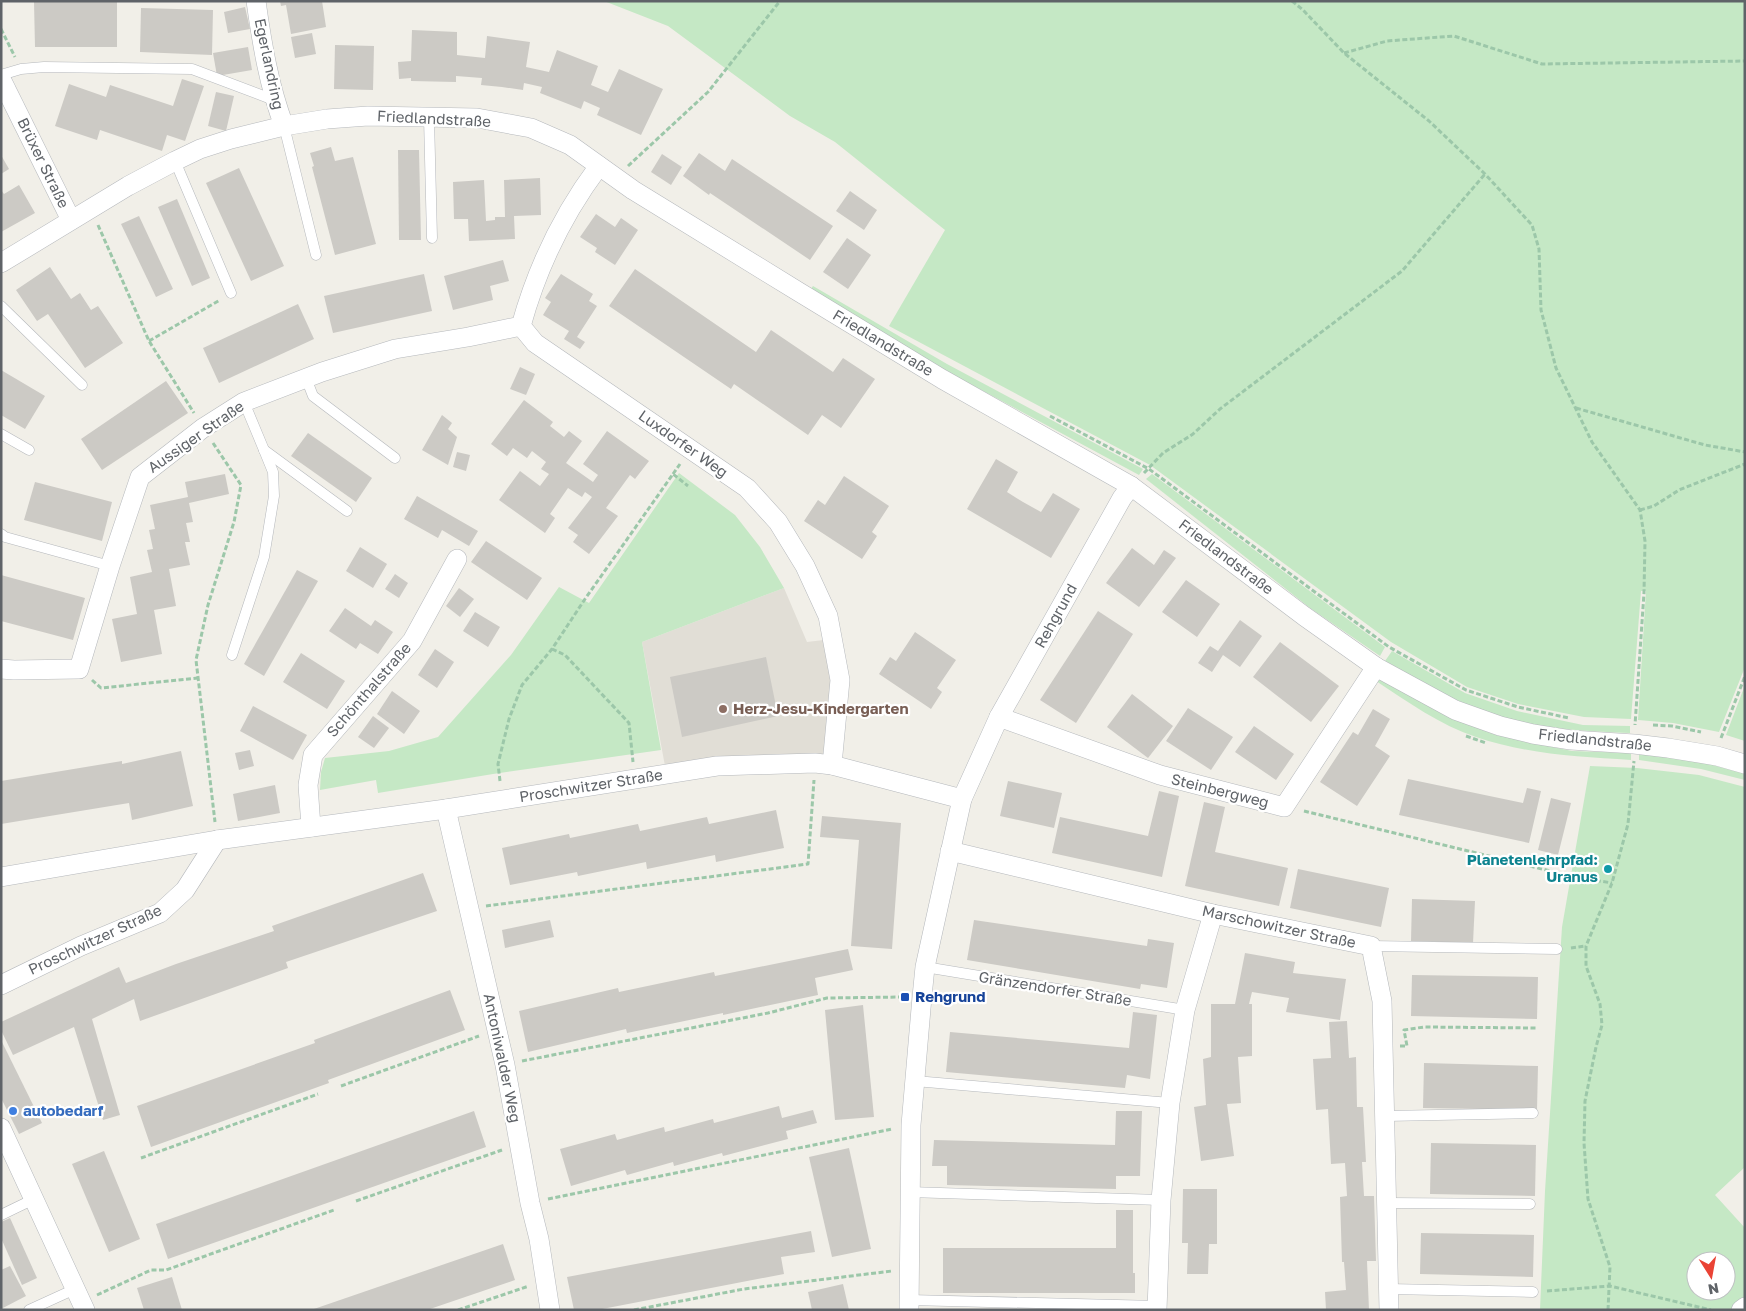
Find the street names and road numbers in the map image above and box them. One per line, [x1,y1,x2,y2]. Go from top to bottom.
street label: Egerlandring [252,17,288,111]
street label: Friedlandstraße [377,106,492,130]
street label: Brüxer Straße [14,115,74,211]
street label: Friedlandstraße [830,305,937,379]
street label: Aussiger Straße [144,396,247,476]
street label: Luxdorfer Weg [635,406,732,481]
street label: Friedlandstraße [1176,515,1278,598]
street label: Rehgrund [1030,580,1080,651]
street label: Schönthalstraße [322,638,414,740]
street label: Friedlandstraße [1537,724,1653,754]
street label: Proschwitzer Straße [518,765,664,805]
street label: Steinbergweg [1170,769,1271,811]
street label: Proschwitzer Straße [25,900,164,978]
street label: Marschowitzer Straße [1201,901,1358,951]
street label: Gränzendorfer Straße [977,967,1133,1009]
street label: Antoniwalder Weg [480,992,525,1124]

